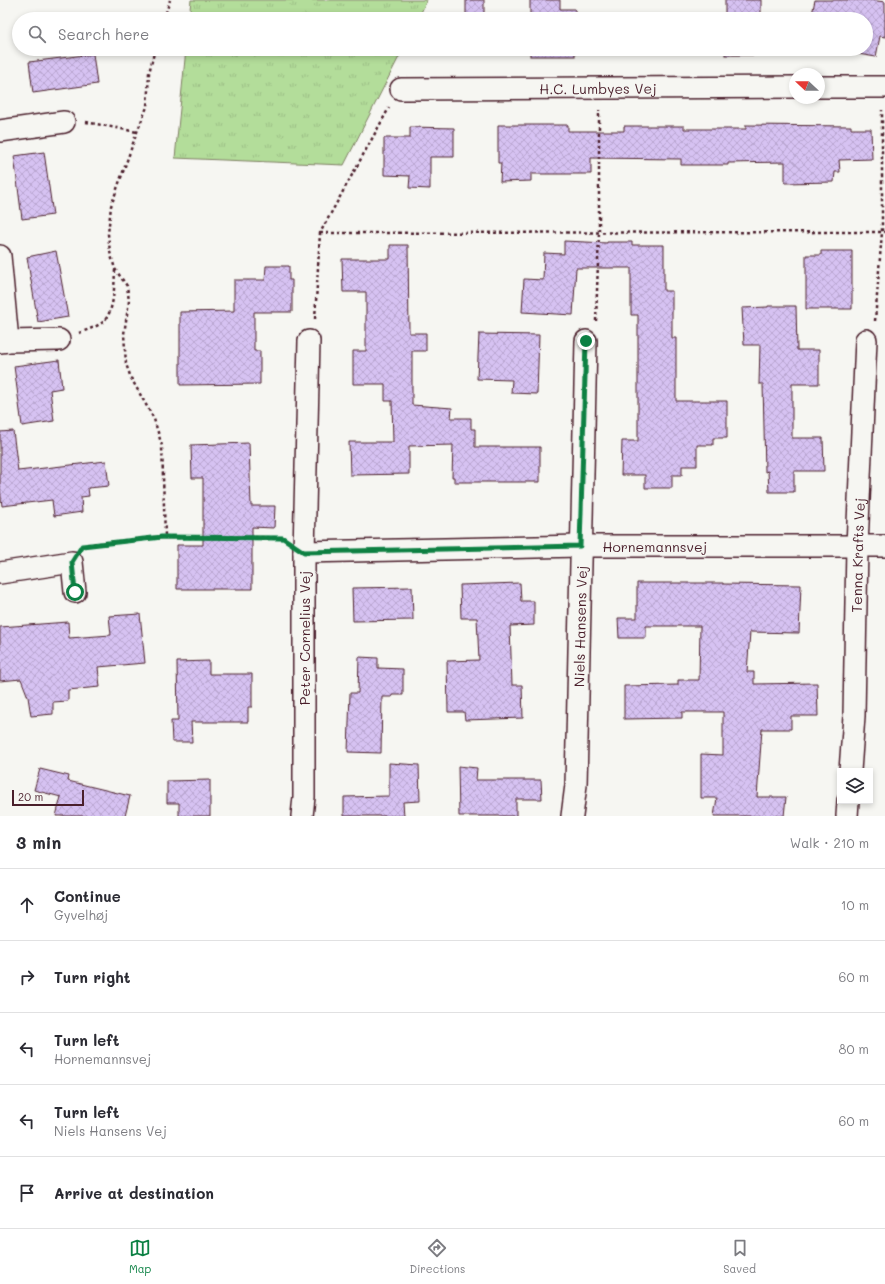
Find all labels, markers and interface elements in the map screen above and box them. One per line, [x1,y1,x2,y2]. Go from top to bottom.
search box [12,12,873,56]
icon: search [26,23,48,45]
text: Search here [58,24,149,44]
north arrow [789,68,825,104]
street label: H.C. Lumbyes Vej [539,78,657,98]
route end [577,332,595,350]
street label: Tenna Krafts Vej [846,497,869,613]
street label: Hornemannsvej [603,537,707,556]
street label: Niels Hansens Vej [569,565,590,687]
street label: Peter Cornelius Vej [295,571,314,705]
route start [66,583,84,601]
map controls [837,768,873,804]
button: layers [837,768,873,804]
scale bar [12,788,84,807]
text: 20 m [18,789,43,804]
text: 3 min [16,831,61,853]
text: Walk · 210 m [790,834,869,851]
text: Continue [54,886,121,906]
icon: ahead [16,894,38,916]
text: 10 m [841,896,869,913]
text: Gyvelhøj [54,906,108,923]
icon: right [16,966,38,988]
text: Turn right [54,967,131,987]
text: 60 m [839,968,869,985]
text: Turn left [54,1030,119,1050]
icon: left [16,1038,38,1060]
text: 80 m [839,1040,869,1057]
text: Hornemannsvej [54,1050,151,1067]
text: Turn left [54,1102,119,1122]
icon: left [16,1110,38,1132]
text: 60 m [839,1112,869,1129]
text: Niels Hansens Vej [54,1122,167,1139]
icon: arrive [16,1182,38,1204]
text: Arrive at destination [54,1183,214,1203]
tab: Map [129,1237,151,1276]
tab: Directions [409,1237,465,1276]
tab: Saved [723,1237,756,1276]

